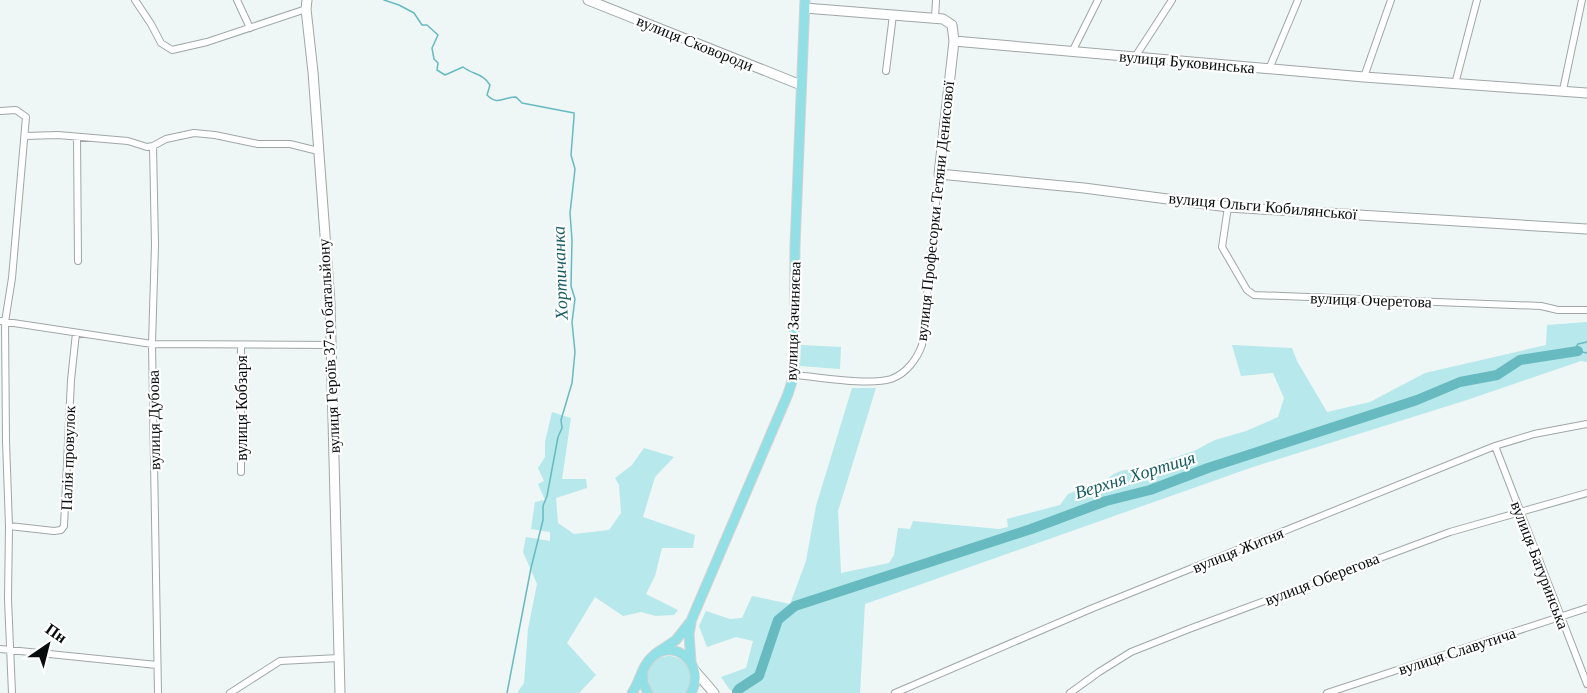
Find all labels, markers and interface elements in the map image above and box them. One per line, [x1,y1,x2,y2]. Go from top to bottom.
street label: вулиця Сковороди [634,12,756,75]
street label: вулиця Буковинська [1118,48,1256,77]
street label: вулиця Професорки Тетяни Денисової [913,80,958,342]
street label: вулиця Ольги Кобилянської [1168,189,1358,224]
water label: Хортичанка [548,226,572,321]
street label: вулиця Героїв 37-го батальйону [315,238,344,454]
street label: вулиця Зачиняєва [782,261,805,381]
street label: вулиця Очеретова [1310,289,1432,312]
street label: вулиця Кобзаря [233,355,251,461]
street label: вулиця Дубова [145,370,164,470]
street label: Палія провулок [58,405,79,511]
water label: Верхня Хортиця [1072,447,1198,503]
street label: вулиця Батуринська [1507,499,1572,632]
street label: вулиця Житня [1190,524,1287,577]
street label: вулиця Оберегова [1262,549,1382,610]
north arrow [18,615,78,675]
text: Пн [43,620,70,646]
street label: вулиця Славутича [1396,624,1518,679]

